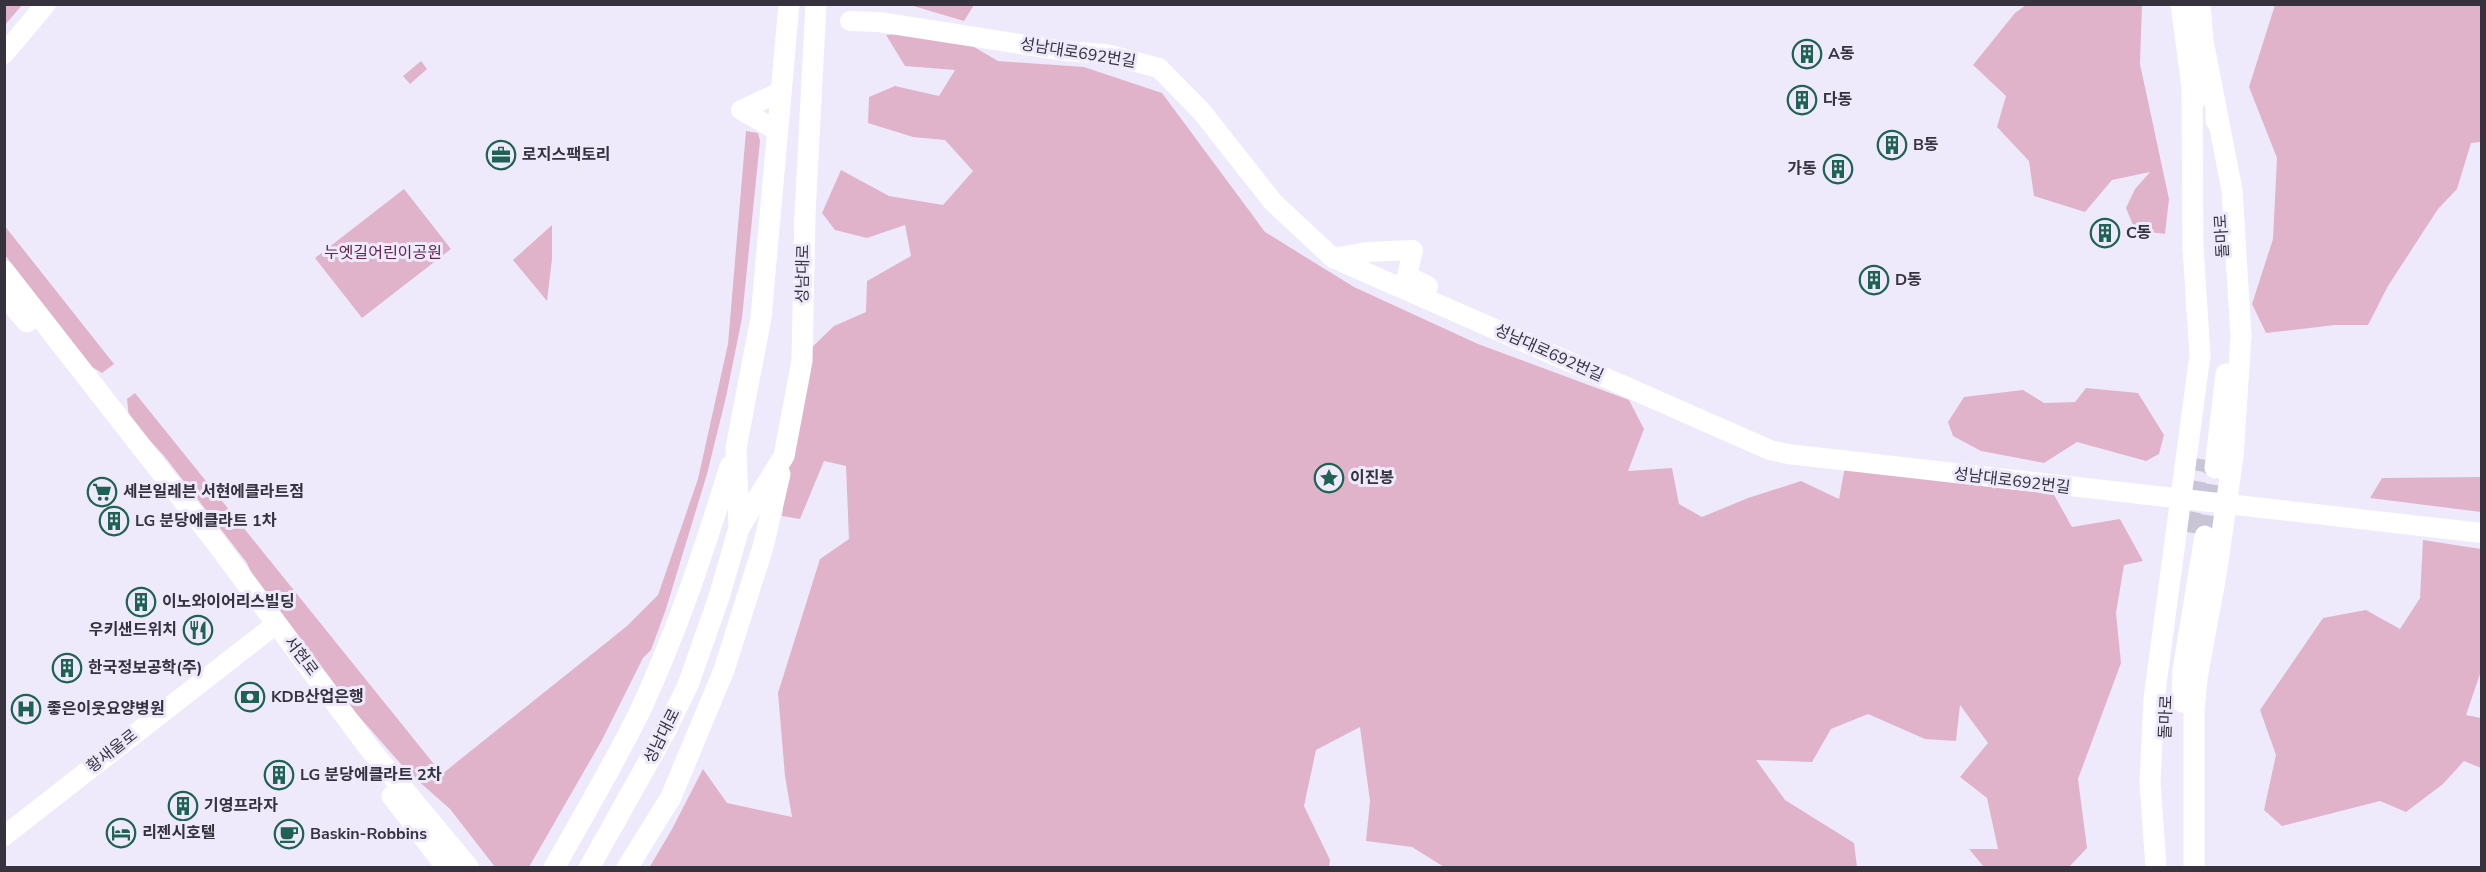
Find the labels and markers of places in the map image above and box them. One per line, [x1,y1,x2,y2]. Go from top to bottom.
building icon: A동 [1791,38,1823,70]
place label: A동 [1828,43,1855,65]
building icon: 다동 [1786,84,1818,116]
place label: 다동 [1823,89,1852,111]
building icon: B동 [1876,129,1908,161]
place label: B동 [1913,134,1939,156]
office icon: 로지스팩토리 [485,139,517,171]
place label: 로지스팩토리 [522,144,610,166]
building icon: 가동 [1822,153,1854,185]
place label: 가동 [1788,158,1817,180]
building icon: C동 [2089,217,2121,249]
place label: C동 [2126,222,2152,244]
building icon: D동 [1858,264,1890,296]
place label: D동 [1895,269,1922,291]
place icon: 이진봉 [1313,462,1345,494]
place label: 이진봉 [1350,467,1394,489]
supermarket icon: 세븐일레븐 서현에클라트점 [86,476,118,508]
place label: 세븐일레븐 서현에클라트점 [123,481,304,503]
building icon: LG 분당에클라트 1차 [98,505,130,537]
place label: LG 분당에클라트 1차 [135,510,277,532]
building icon: 이노와이어리스빌딩 [125,586,157,618]
place label: 이노와이어리스빌딩 [162,591,294,613]
restaurant icon: 우키샌드위치 [182,614,214,646]
place label: 우키샌드위치 [89,619,177,641]
building icon: 한국정보공학(주) [51,652,83,684]
place label: 한국정보공학(주) [88,657,203,679]
bank icon: KDB산업은행 [234,681,266,713]
place label: KDB산업은행 [271,686,364,708]
hospital icon: 좋은이웃요양병원 [10,693,42,725]
place label: 좋은이웃요양병원 [47,698,165,720]
building icon: LG 분당에클라트 2차 [263,759,295,791]
place label: LG 분당에클라트 2차 [300,764,442,786]
building icon: 기영프라자 [167,790,199,822]
place label: 기영프라자 [204,795,278,817]
hotel icon: 리젠시호텔 [105,817,137,849]
cafe icon: Baskin-Robbins [273,818,305,850]
place label: 리젠시호텔 [142,822,216,844]
place label: Baskin-Robbins [310,823,427,845]

